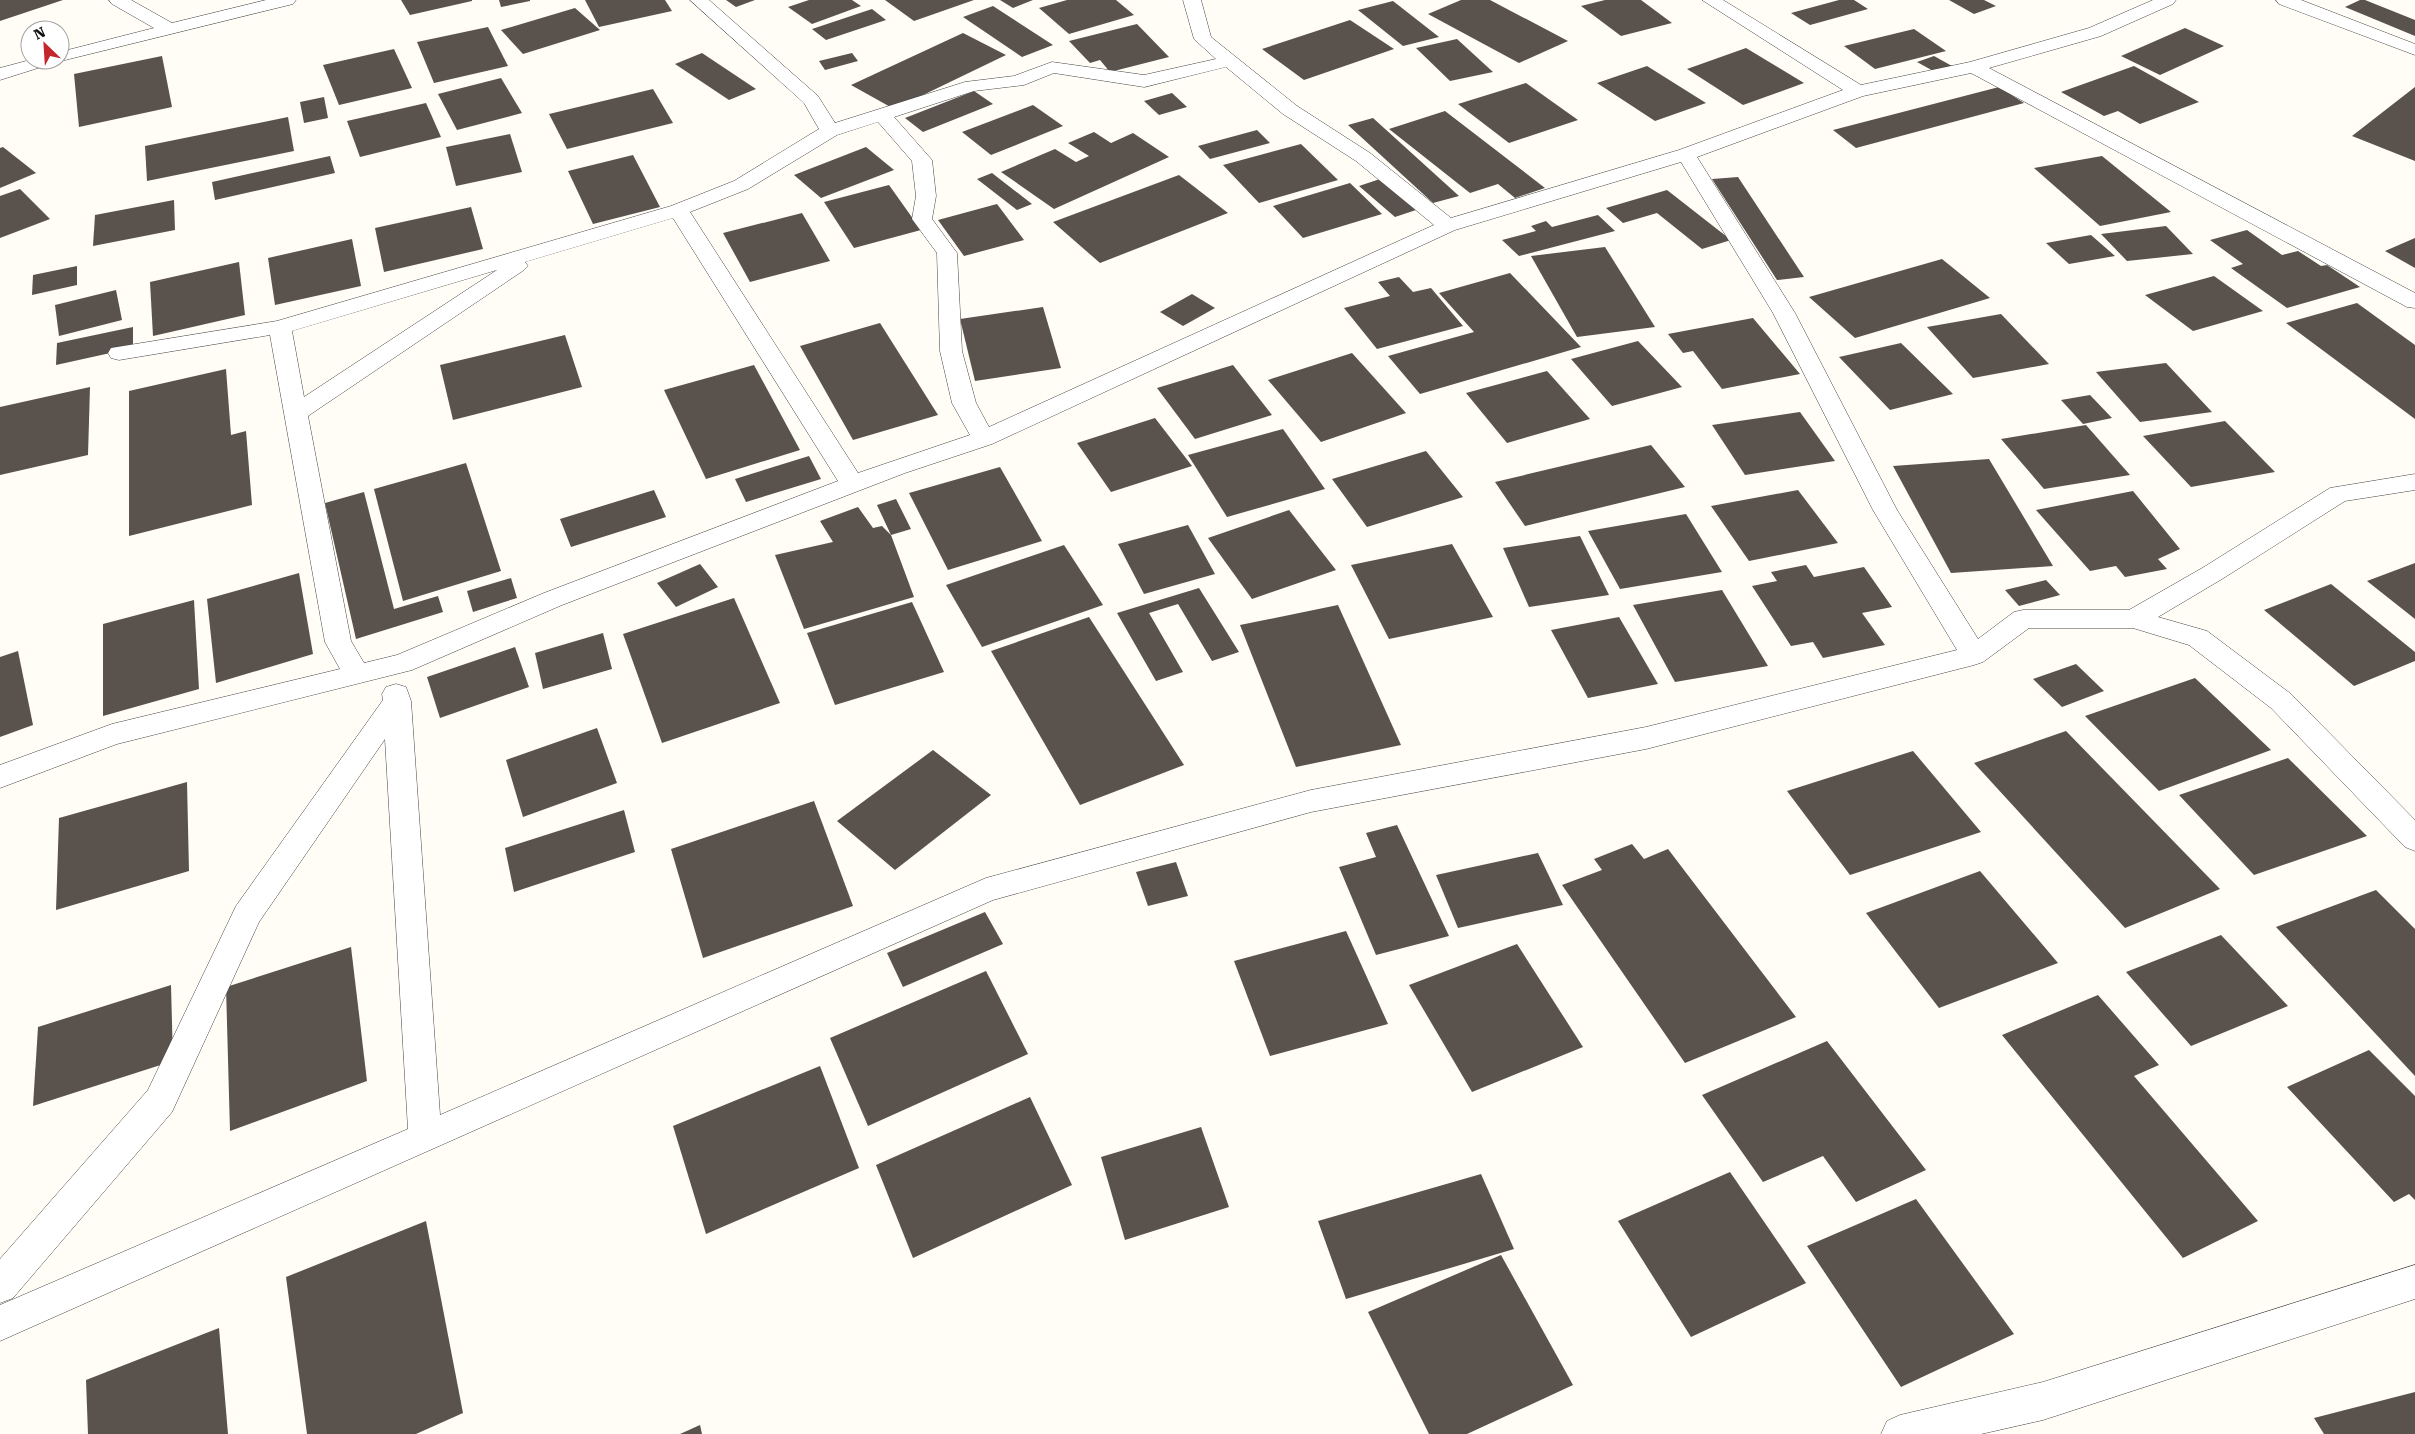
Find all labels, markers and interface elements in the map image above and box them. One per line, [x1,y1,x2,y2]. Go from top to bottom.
north arrow [20,20,70,70]
text: N [31,24,48,43]

